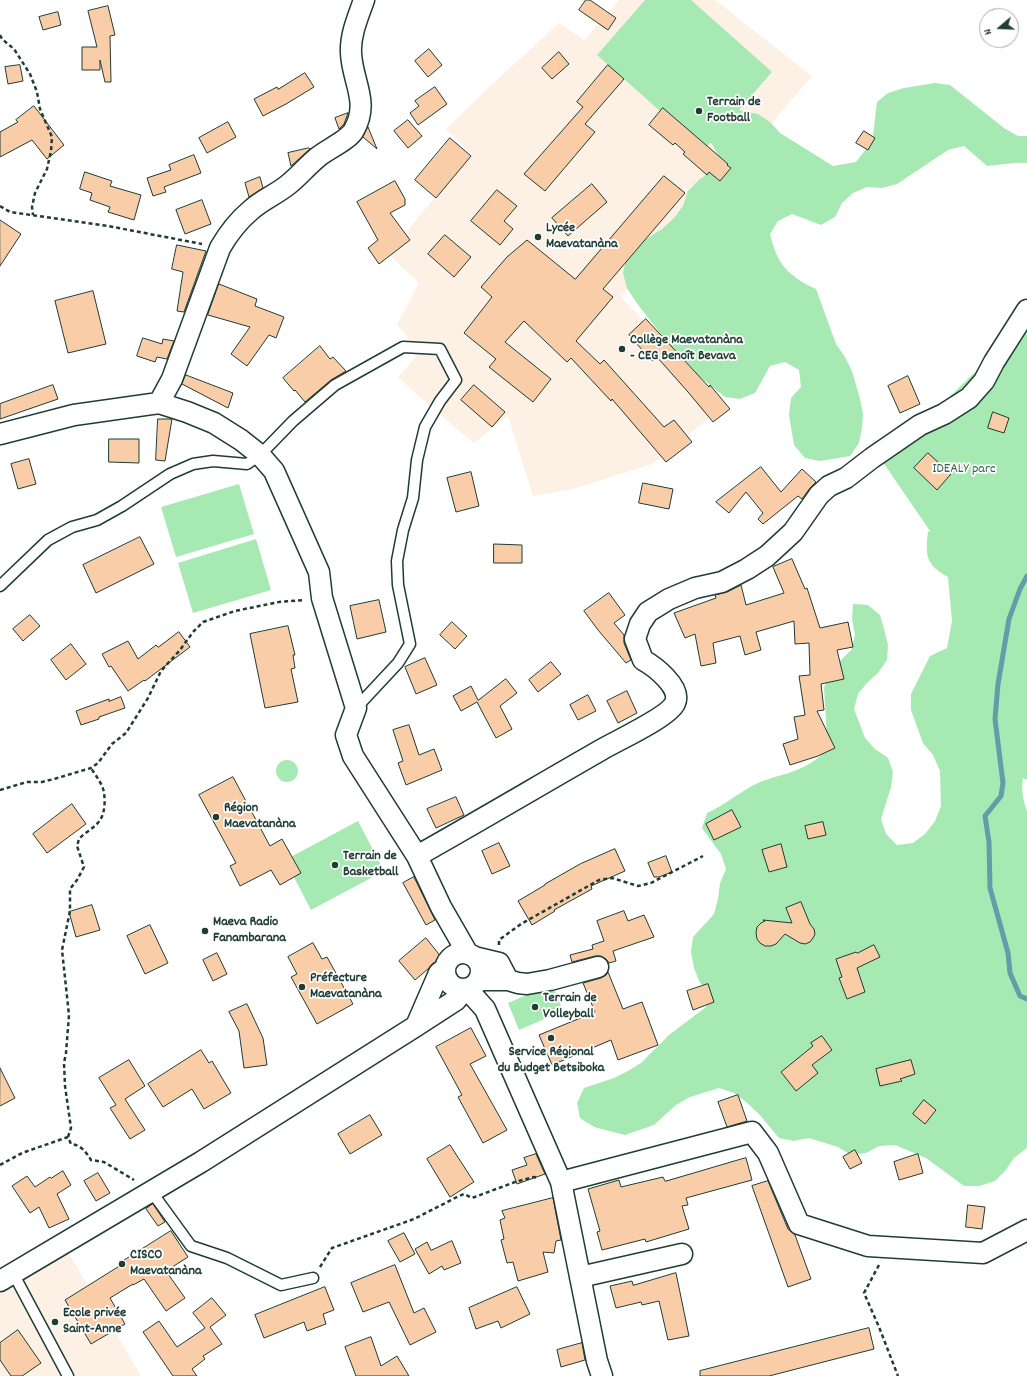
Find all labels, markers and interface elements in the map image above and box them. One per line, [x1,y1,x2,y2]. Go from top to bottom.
north arrow [979,8,1019,48]
text: N [980,26,997,37]
place label: Terrain de Football [707,95,761,128]
marker: Terrain de Football [694,106,704,116]
place label: Lycée Maevatanàna [546,221,618,254]
marker: Lycée Maevatanàna [533,232,543,242]
place label: Collège Maevatanàna - CEG Benoît Bevava [630,333,743,366]
marker: Collège Maevatanàna - CEG Benoît Bevava [617,344,627,354]
park label: IDEALY parc [932,462,996,478]
place label: Région Maevatanàna [224,801,296,834]
marker: Région Maevatanàna [211,812,221,822]
place label: Terrain de Basketball [343,849,398,882]
marker: Terrain de Basketball [330,860,340,870]
place label: Maeva Radio Fanambarana [213,915,286,948]
marker: Maeva Radio Fanambarana [200,926,210,936]
place label: Préfecture Maevatanàna [310,971,382,1004]
marker: Préfecture Maevatanàna [297,982,307,992]
place label: Terrain de Volleyball [543,991,597,1024]
marker: Terrain de Volleyball [530,1002,540,1012]
marker: Service Régional du Budget Betsiboka [546,1033,556,1043]
place label: Service Régional du Budget Betsiboka [498,1045,604,1078]
place label: CISCO Maevatanàna [130,1248,202,1280]
marker: CISCO Maevatanàna [117,1259,127,1269]
place label: Ecole privée Saint-Anne [63,1306,126,1338]
marker: Ecole privée Saint-Anne [50,1317,60,1327]

